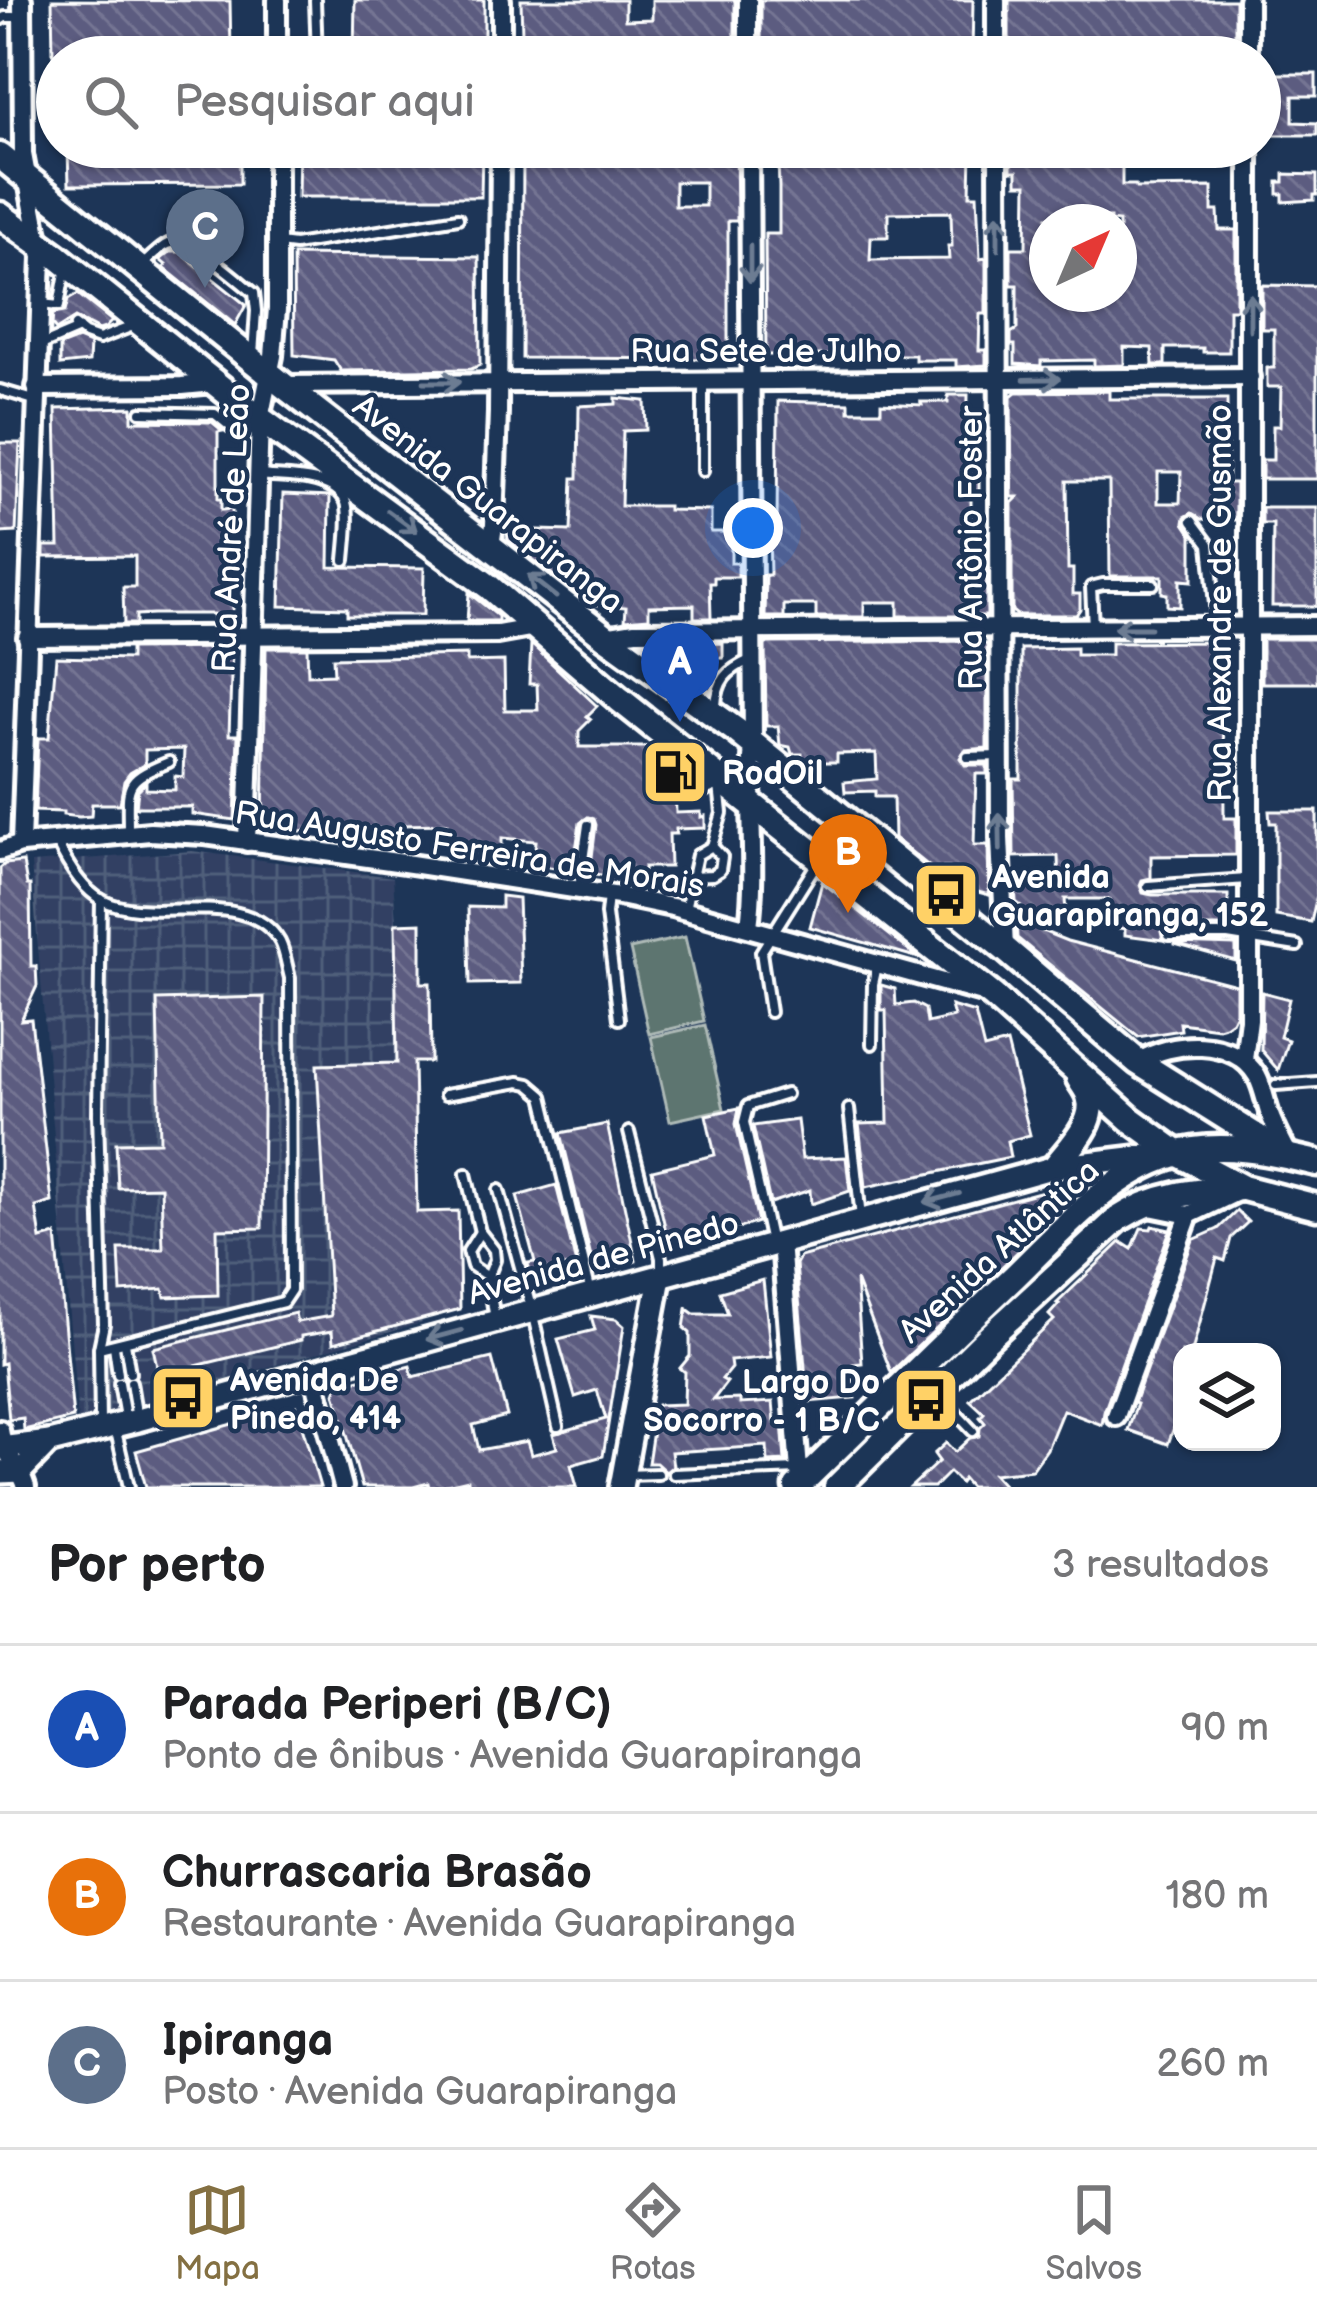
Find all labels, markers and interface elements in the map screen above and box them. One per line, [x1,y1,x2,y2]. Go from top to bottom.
search box [36,36,1281,168]
icon: search [78,69,144,135]
text: Pesquisar aqui [174,75,475,130]
pin: C [166,189,244,288]
north arrow [1029,204,1137,312]
one-way arrow [987,213,1009,252]
one-way arrow [738,244,761,283]
one-way arrow [1239,293,1261,332]
street label: Rua Sete de Julho [630,332,902,372]
one-way arrow [1022,367,1061,390]
one-way arrow [422,371,461,393]
street label: Rua André de Leão [204,382,260,674]
street label: Avenida Guarapiranga [345,387,631,623]
street label: Rua Alexandre de Gusmão [1201,404,1241,802]
street label: Rua Antônio Foster [952,405,992,690]
your location [723,498,783,558]
one-way arrow [385,508,418,533]
one-way arrow [526,573,558,600]
one-way arrow [1113,617,1152,639]
pin: A [641,623,719,722]
fuel station icon: RodOil [640,737,710,807]
place label: RodOil [722,754,823,794]
street label: Rua Augusto Ferreira de Morais [232,793,707,907]
one-way arrow [989,813,1011,852]
pin: B [809,814,887,913]
place label: Avenida Guarapiranga, 152 [991,858,1269,936]
bus stop icon: Avenida Guarapiranga, 152 [911,860,981,930]
street label: Avenida Atlântica [891,1151,1108,1352]
one-way arrow [924,1188,962,1210]
street label: Avenida de Pinedo [464,1204,743,1314]
one-way arrow [426,1325,464,1347]
map controls [1173,1343,1281,1451]
button: layers [1173,1343,1281,1451]
place label: Avenida De Pinedo, 414 [229,1361,401,1439]
bus stop icon: Avenida De Pinedo, 414 [148,1363,218,1433]
place label: Largo Do Socorro - 1 B/C [643,1363,880,1441]
bus stop icon: Largo Do Socorro - 1 B/C [891,1365,961,1435]
text: Por perto [48,1535,266,1596]
text: 3 resultados [1052,1542,1269,1589]
text: Parada Periperi (B/C) [162,1678,612,1733]
text: A [75,1705,99,1752]
text: 90 m [1181,1705,1269,1752]
text: Ponto de ônibus · Avenida Guarapiranga [162,1733,862,1780]
text: Churrascaria Brasão [162,1846,592,1901]
text: B [73,1873,101,1920]
text: 180 m [1165,1873,1269,1920]
text: Restaurante · Avenida Guarapiranga [162,1901,796,1948]
text: Ipiranga [162,2014,333,2069]
text: C [73,2041,101,2088]
text: 260 m [1156,2041,1269,2088]
text: Posto · Avenida Guarapiranga [162,2069,677,2116]
tab: Mapa [175,2177,260,2289]
tab: Rotas [610,2177,696,2289]
tab: Salvos [1046,2177,1142,2289]

